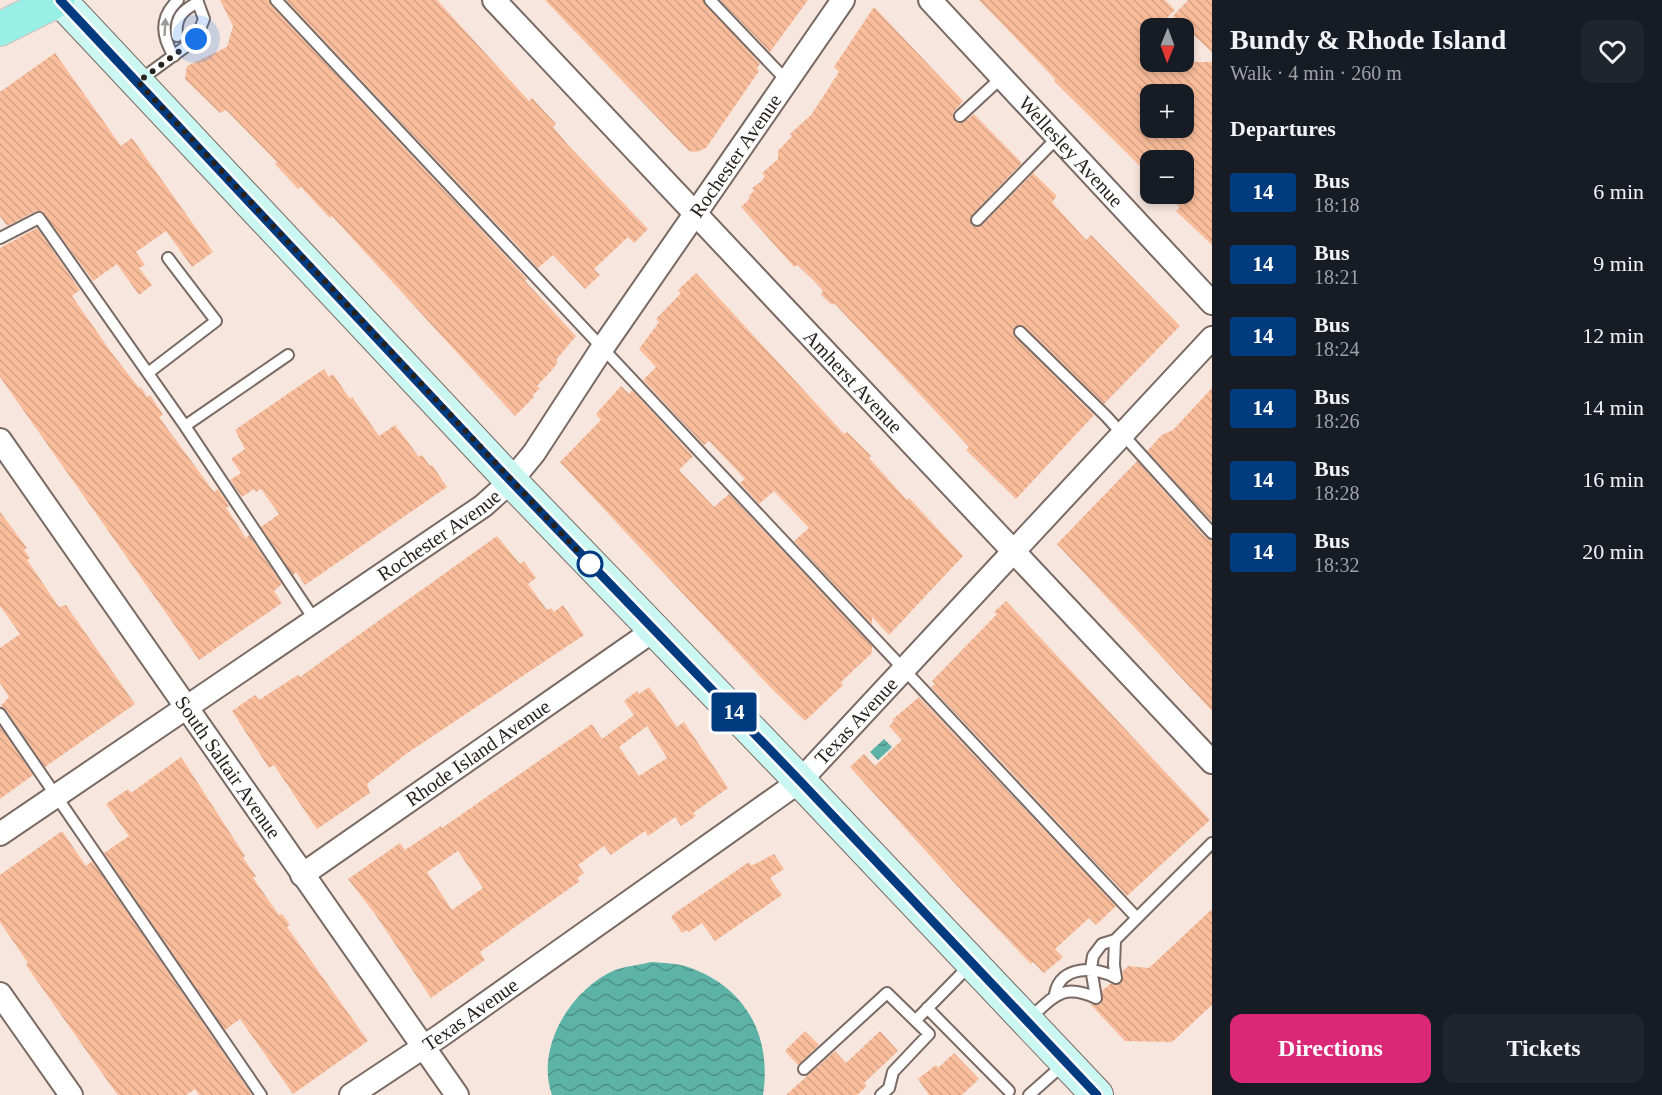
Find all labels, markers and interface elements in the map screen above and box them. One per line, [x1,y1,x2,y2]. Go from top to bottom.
one-way arrow [160,17,170,36]
north arrow [1140,18,1194,72]
map controls [1140,18,1194,204]
button: heart [1581,20,1644,83]
your location [181,24,211,54]
text: Bundy & Rhode Island [1230,24,1506,55]
text: Walk · 4 min · 260 m [1230,62,1402,84]
button: + [1140,84,1194,138]
street label: Rochester Avenue [685,90,786,221]
street label: Wellesley Avenue [1014,92,1128,211]
text: Departures [1230,116,1336,141]
button: − [1140,150,1194,204]
text: Bus [1314,168,1349,193]
text: 6 min [1593,179,1644,204]
text: 14 [1253,180,1274,204]
text: 18:18 [1314,194,1360,216]
text: Bus [1314,240,1349,265]
text: 9 min [1593,251,1644,276]
text: 14 [1253,252,1274,276]
text: 18:21 [1314,266,1360,288]
text: Bus [1314,312,1349,337]
text: 12 min [1582,323,1644,348]
text: 14 [1253,324,1274,348]
street label: Amherst Avenue [800,325,907,438]
text: 18:24 [1314,338,1360,360]
text: Bus [1314,384,1349,409]
text: 14 min [1582,395,1644,420]
text: 14 [1253,396,1274,420]
text: 18:26 [1314,410,1360,432]
text: Bus [1314,456,1349,481]
text: 16 min [1582,467,1644,492]
text: 14 [1253,468,1274,492]
text: 18:28 [1314,482,1360,504]
street label: Rochester Avenue [373,485,505,585]
text: Bus [1314,528,1349,553]
text: 20 min [1582,539,1644,564]
text: 14 [1253,540,1274,564]
unlabelled marker [577,551,603,577]
text: 18:32 [1314,554,1360,576]
street label: Texas Avenue [810,673,902,769]
street label: South Saltair Avenue [171,692,286,843]
line badge: 14 [707,692,761,732]
street label: Rhode Island Avenue [401,695,554,811]
text: 14 [724,700,745,724]
street label: Texas Avenue [419,973,522,1055]
button: Directions [1230,1014,1431,1083]
button: Tickets [1443,1014,1644,1083]

